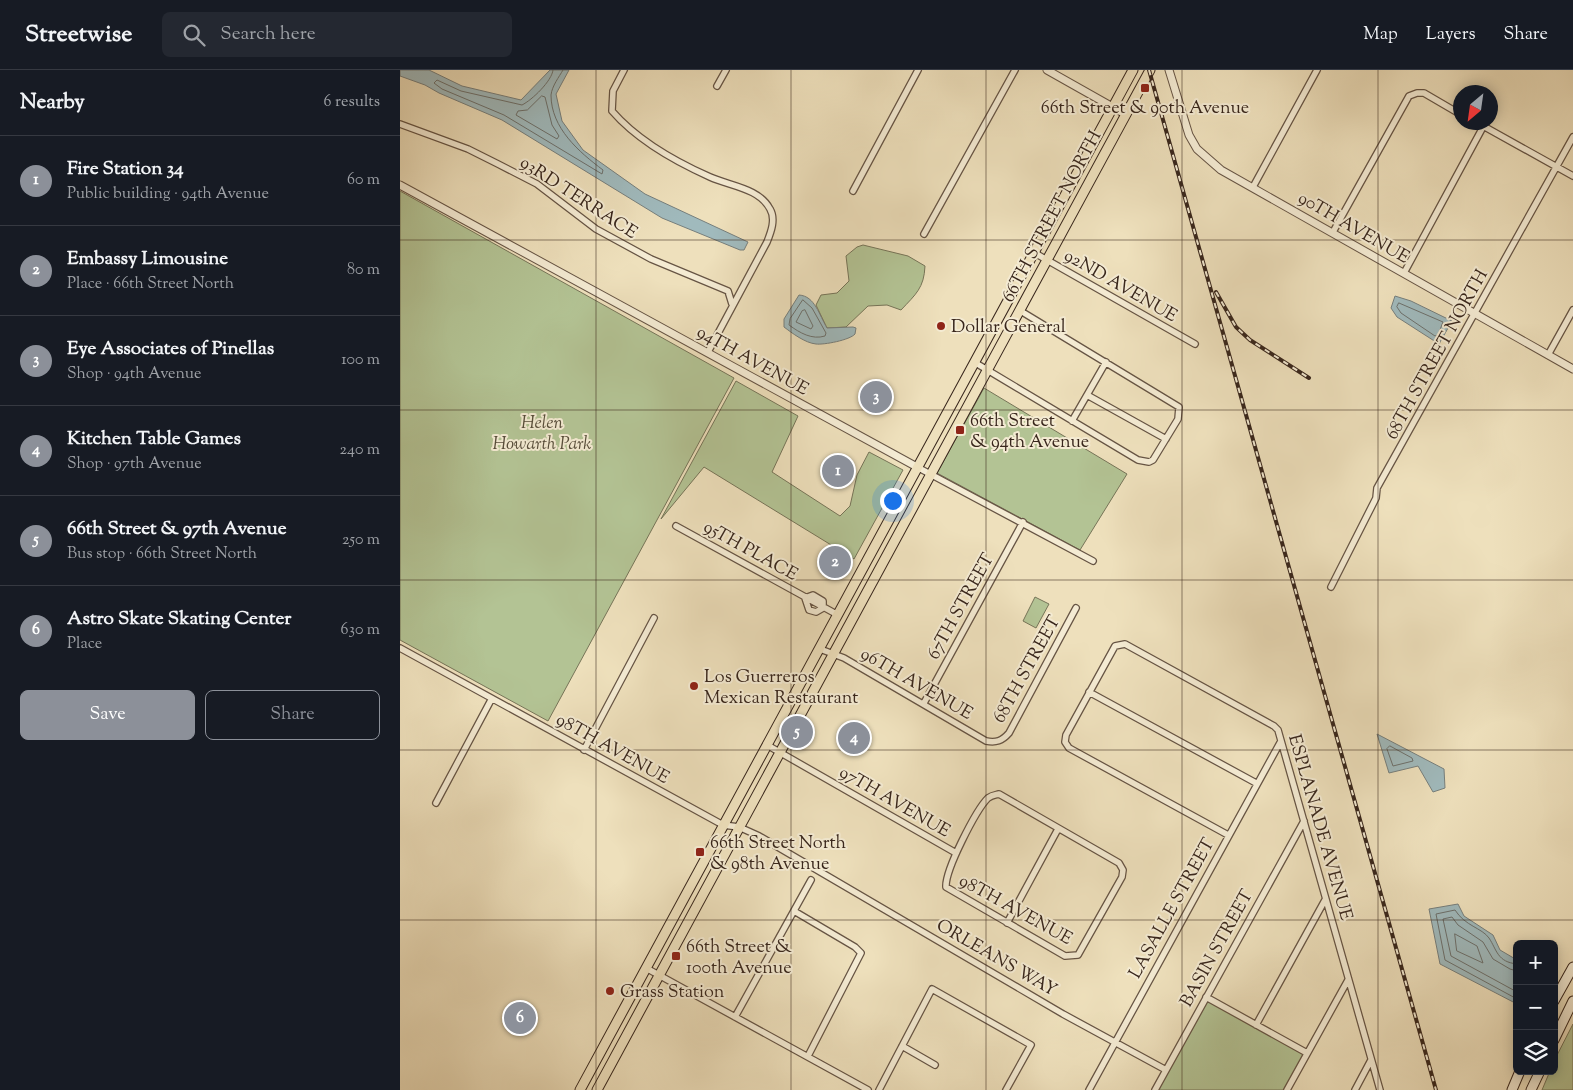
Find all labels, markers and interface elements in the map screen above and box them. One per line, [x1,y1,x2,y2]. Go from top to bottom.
search box [162,12,512,57]
text: Streetwise [25,18,132,52]
icon: search [180,21,208,49]
text: Search here [220,21,316,48]
text: Map [1363,22,1398,48]
text: Layers [1426,22,1476,48]
text: Share [1504,22,1548,48]
marker: 66th Street & 90th Avenue [1139,82,1151,94]
north arrow [1453,85,1498,130]
text: Nearby [20,88,85,118]
text: 6 results [324,91,380,114]
place label: 66th Street & 90th Avenue [1041,96,1249,122]
street label: 66TH STREET NORTH [996,126,1109,307]
street label: 93RD TERRACE [514,151,642,247]
text: Fire Station 34 [67,156,184,183]
text: 1 [33,169,39,192]
text: 60 m [347,169,380,192]
text: Public building · 94th Avenue [67,183,269,206]
street label: 90TH AVENUE [1292,186,1414,271]
street label: 92ND AVENUE [1059,244,1182,330]
text: Embassy Limousine [67,246,228,273]
text: 2 [32,259,40,282]
text: 80 m [347,259,380,282]
street label: 68TH STREET NORTH [1380,265,1495,445]
text: Place · 66th Street North [67,273,234,296]
place label: Dollar General [951,315,1066,341]
street label: 94TH AVENUE [691,320,813,403]
marker: Dollar General [935,320,947,332]
text: Eye Associates of Pinellas [67,336,274,363]
text: 3 [33,349,39,372]
text: 100 m [341,349,380,372]
text: Shop · 94th Avenue [67,363,202,386]
pin: 3 [860,378,892,416]
place label: 66th Street & 94th Avenue [970,409,1089,456]
park label: Helen Howarth Park [493,411,591,458]
marker: 66th Street & 94th Avenue [954,424,966,436]
text: Kitchen Table Games [67,426,241,453]
text: 4 [32,439,40,462]
text: 240 m [339,439,380,462]
pin: 1 [822,452,854,490]
text: Shop · 97th Avenue [67,453,202,476]
your location [880,488,906,514]
street label: 95TH PLACE [698,515,802,588]
text: 66th Street & 97th Avenue [67,516,287,543]
text: 5 [33,529,39,552]
text: 250 m [342,529,380,552]
text: Bus stop · 66th Street North [67,543,257,566]
pin: 2 [819,543,851,581]
street label: 67TH STREET [922,549,1002,665]
text: Astro Skate Skating Center [67,606,292,633]
street label: 68TH STREET [987,611,1068,728]
text: 6 [32,619,40,642]
text: 630 m [341,619,380,642]
text: Place [67,633,102,656]
street label: 96TH AVENUE [855,642,977,728]
place label: Los Guerreros Mexican Restaurant [704,665,858,712]
marker: Los Guerreros Mexican Restaurant [688,680,700,692]
button: Save [20,690,195,740]
button: Share [205,690,380,740]
street label: 98TH AVENUE [551,708,673,792]
pin: 5 [781,713,813,751]
pin: 4 [838,719,870,757]
street label: ESPLANADE AVENUE [1280,732,1358,924]
street label: 97TH AVENUE [834,760,954,845]
place label: 66th Street North & 98th Avenue [710,831,847,878]
street label: LASALLE STREET [1123,834,1222,984]
marker: 66th Street North & 98th Avenue [694,846,706,858]
street label: 98TH AVENUE [954,869,1076,953]
street label: BASIN STREET [1175,885,1261,1012]
street label: ORLEANS WAY [931,914,1061,1004]
place label: 66th Street & 100th Avenue [686,935,792,982]
map controls [1513,940,1558,1075]
button: + [1513,940,1558,985]
marker: 66th Street & 100th Avenue [670,950,682,962]
place label: Grass Station [620,980,725,1006]
marker: Grass Station [604,985,616,997]
button: − [1513,985,1558,1030]
pin: 6 [504,999,536,1037]
button: layers [1513,1030,1558,1075]

